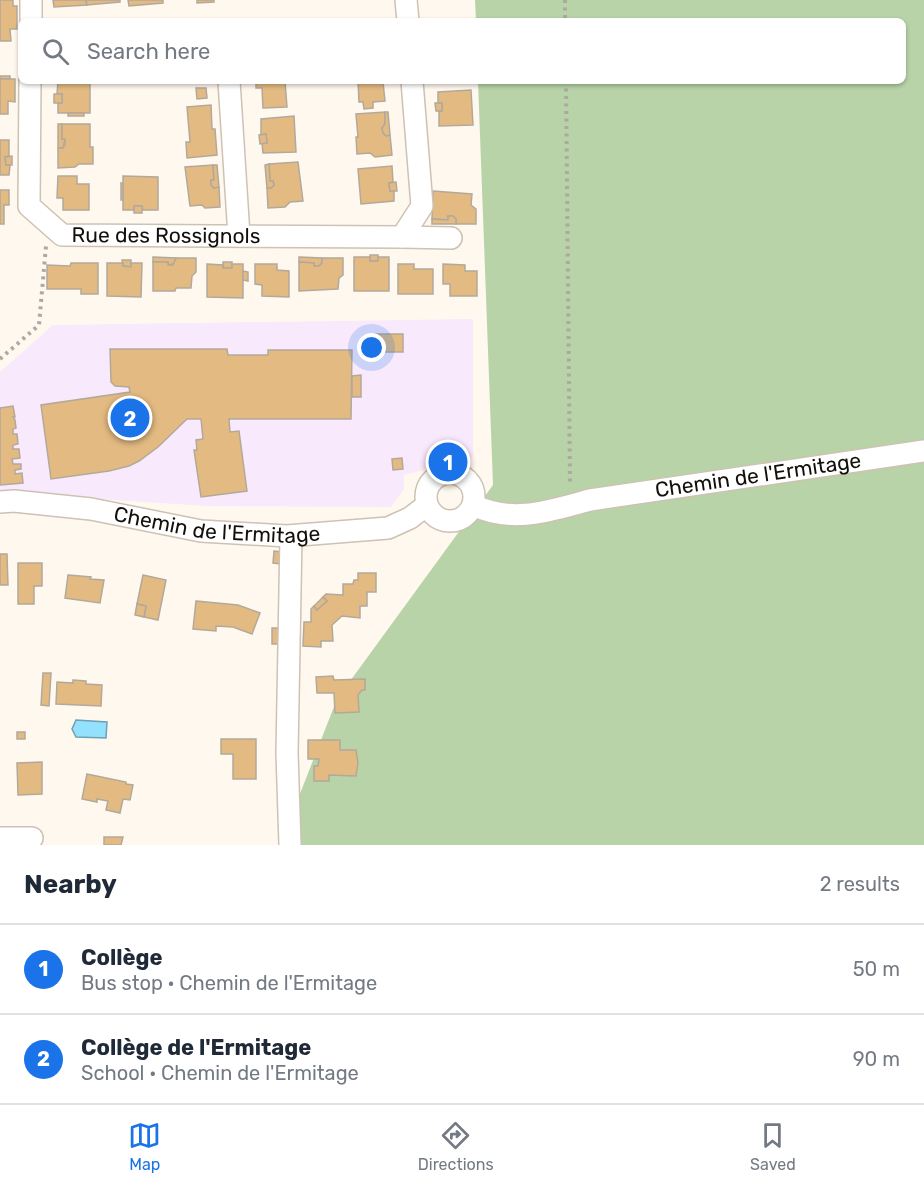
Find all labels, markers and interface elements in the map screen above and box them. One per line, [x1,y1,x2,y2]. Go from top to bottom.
search box [18,18,906,84]
icon: search [39,35,72,68]
text: Search here [87,38,210,65]
street label: Rue des Rossignols [72,222,261,248]
your location [357,333,386,362]
pin: 2 [110,396,150,440]
pin: 1 [428,440,468,484]
street label: Chemin de l'Ermitage [653,447,863,502]
street label: Chemin de l'Ermitage [112,501,321,548]
text: Nearby [24,869,117,900]
text: 2 results [820,872,900,896]
text: Collège [81,944,163,971]
text: 1 [39,957,48,981]
text: 50 m [853,957,900,981]
text: Bus stop · Chemin de l'Ermitage [81,971,377,995]
text: Collège de l'Ermitage [81,1034,311,1061]
text: 2 [37,1047,50,1071]
text: 90 m [853,1047,900,1071]
text: School · Chemin de l'Ermitage [81,1061,359,1085]
tab: Map [128,1119,161,1174]
tab: Directions [418,1119,494,1174]
tab: Saved [750,1119,796,1174]

